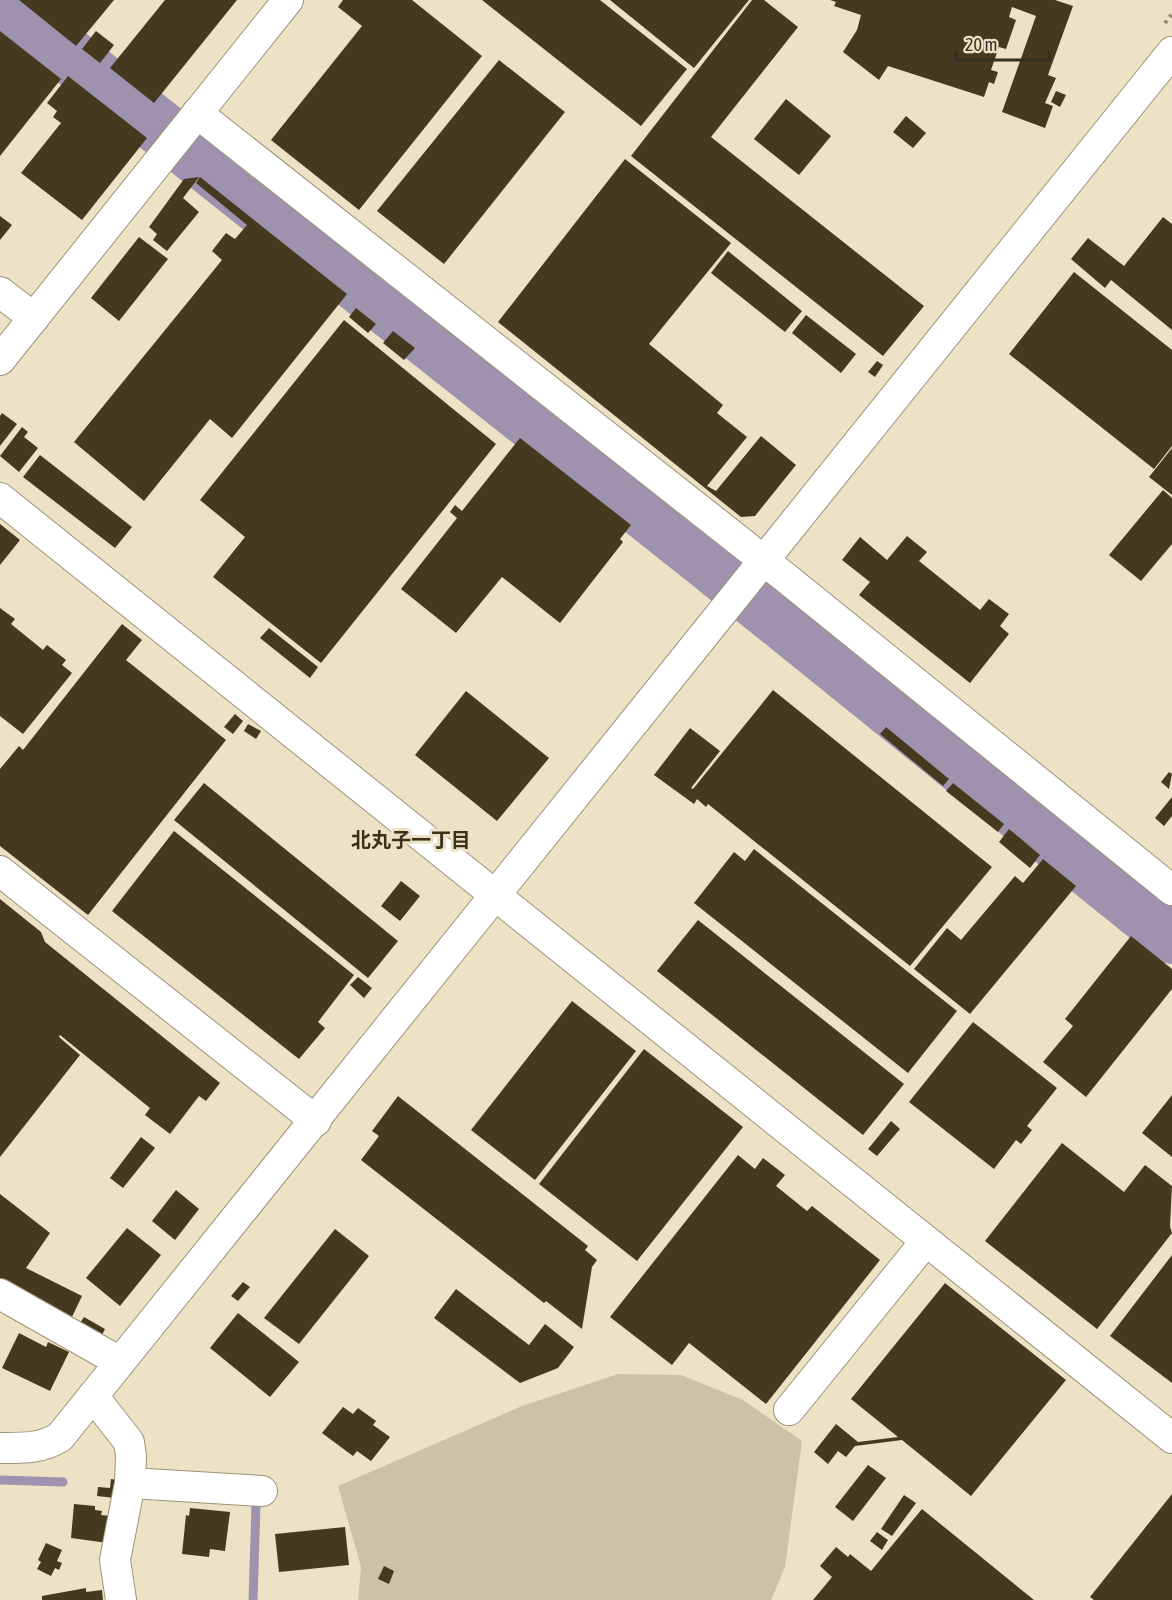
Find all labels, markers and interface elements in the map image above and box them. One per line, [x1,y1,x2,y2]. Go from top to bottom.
scale bar [956,24,1049,62]
text: 20 m [965,34,997,55]
district label: 北丸子一丁目 [351,828,471,851]

